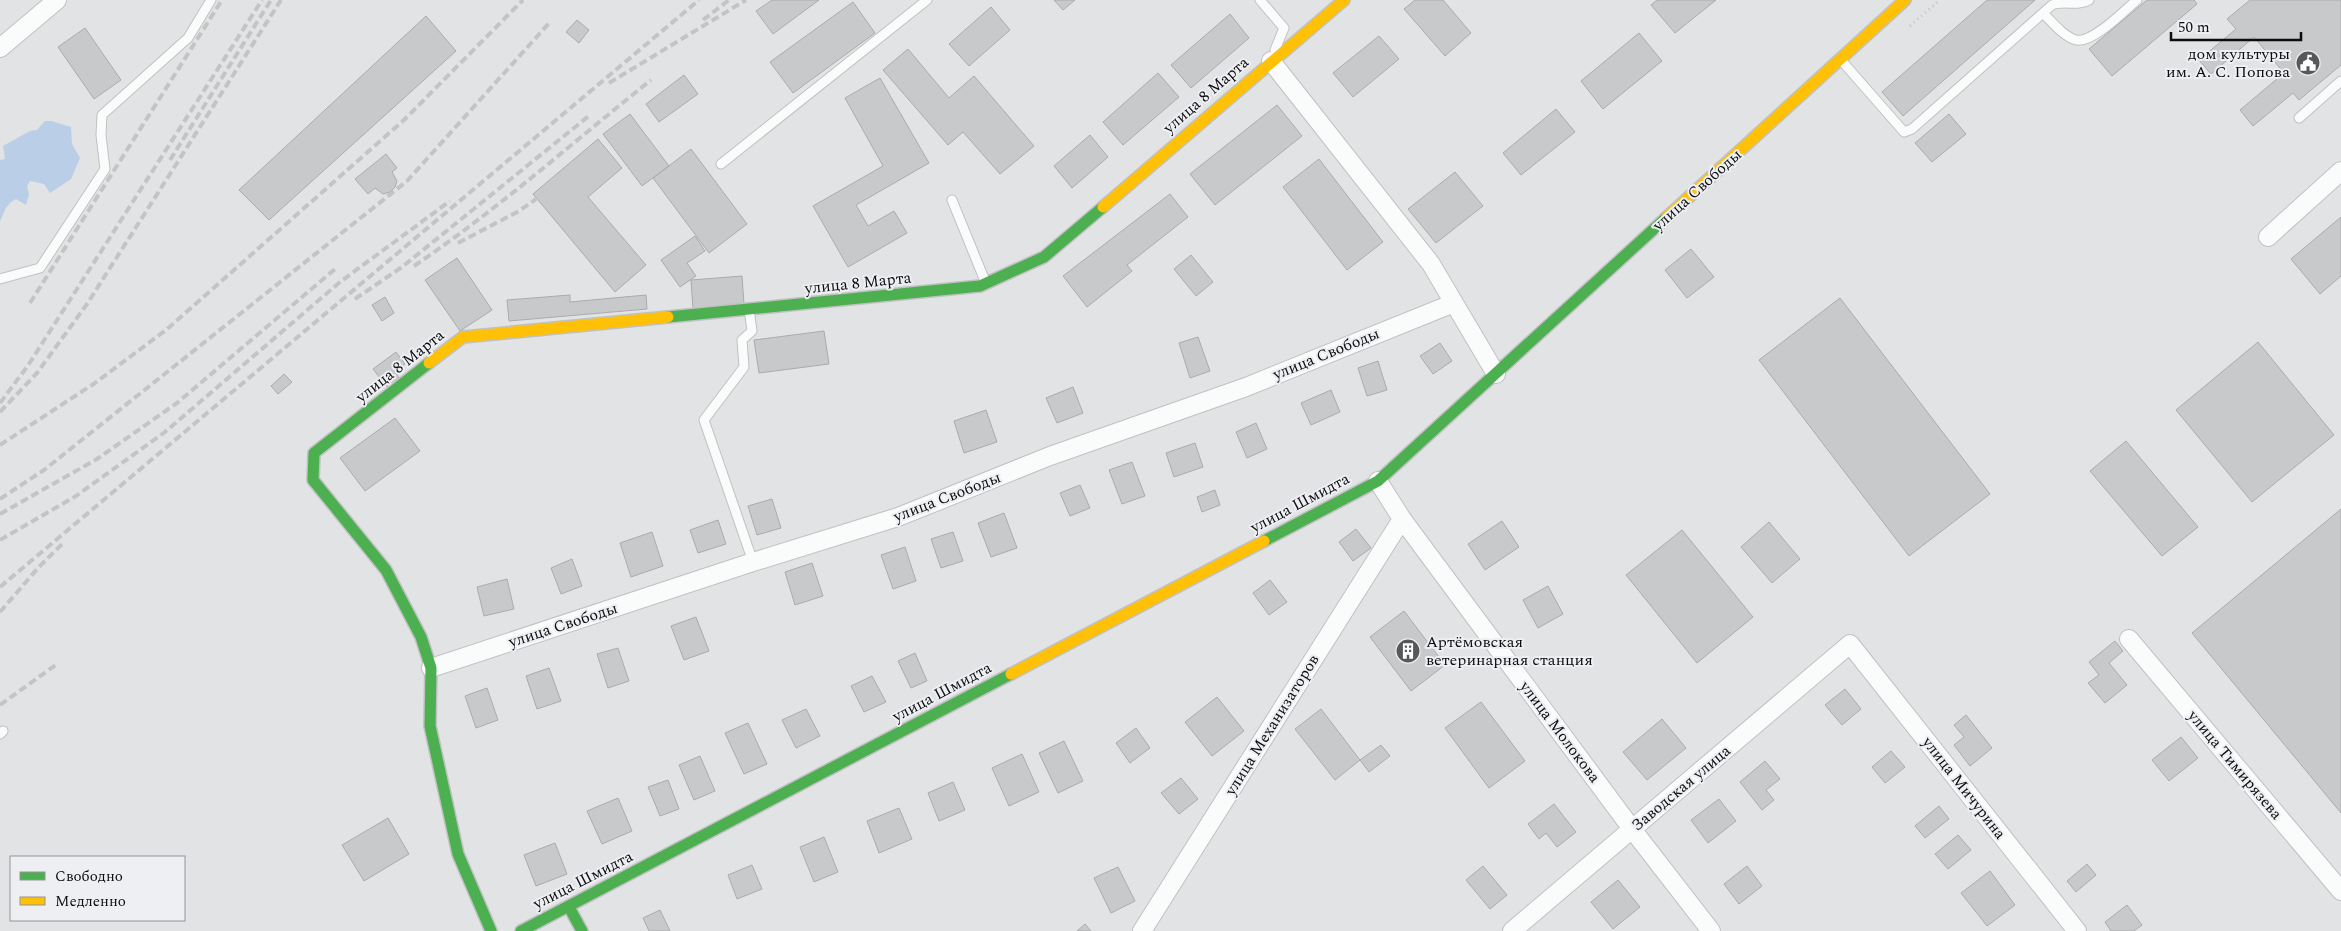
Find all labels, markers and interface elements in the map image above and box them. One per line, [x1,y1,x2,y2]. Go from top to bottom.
scale bar [2171,10,2301,42]
text: 50 m [2178,16,2210,39]
place label: дом культуры им. А. С. Попова [2166,42,2290,84]
public building icon: дом культуры им. А. С. Попова [2295,50,2321,76]
street label: улица 8 Марта [1157,51,1254,140]
street label: улица Свободы [1646,143,1747,237]
street label: улица 8 Марта [803,265,913,301]
street label: улица Свободы [1268,322,1383,387]
street label: улица 8 Марта [350,323,450,409]
street label: улица Свободы [889,465,1004,529]
street label: улица Шмидта [1245,467,1354,540]
street label: улица Свободы [505,596,621,654]
place label: Артёмовская ветеринарная станция [1426,630,1593,672]
building icon: Артёмовская ветеринарная станция [1395,638,1421,664]
street label: улица Механизаторов [1218,650,1325,801]
street label: улица Шмидта [887,656,996,729]
street label: улица Молокова [1513,675,1606,788]
street label: улица Тимирязева [2181,704,2288,825]
street label: улица Мичурина [1916,731,2012,845]
street label: Заводская улица [1626,739,1736,837]
street label: улица Шмидта [528,844,637,916]
legend [10,856,185,921]
text: Свободно [55,865,123,888]
text: Медленно [55,890,126,913]

